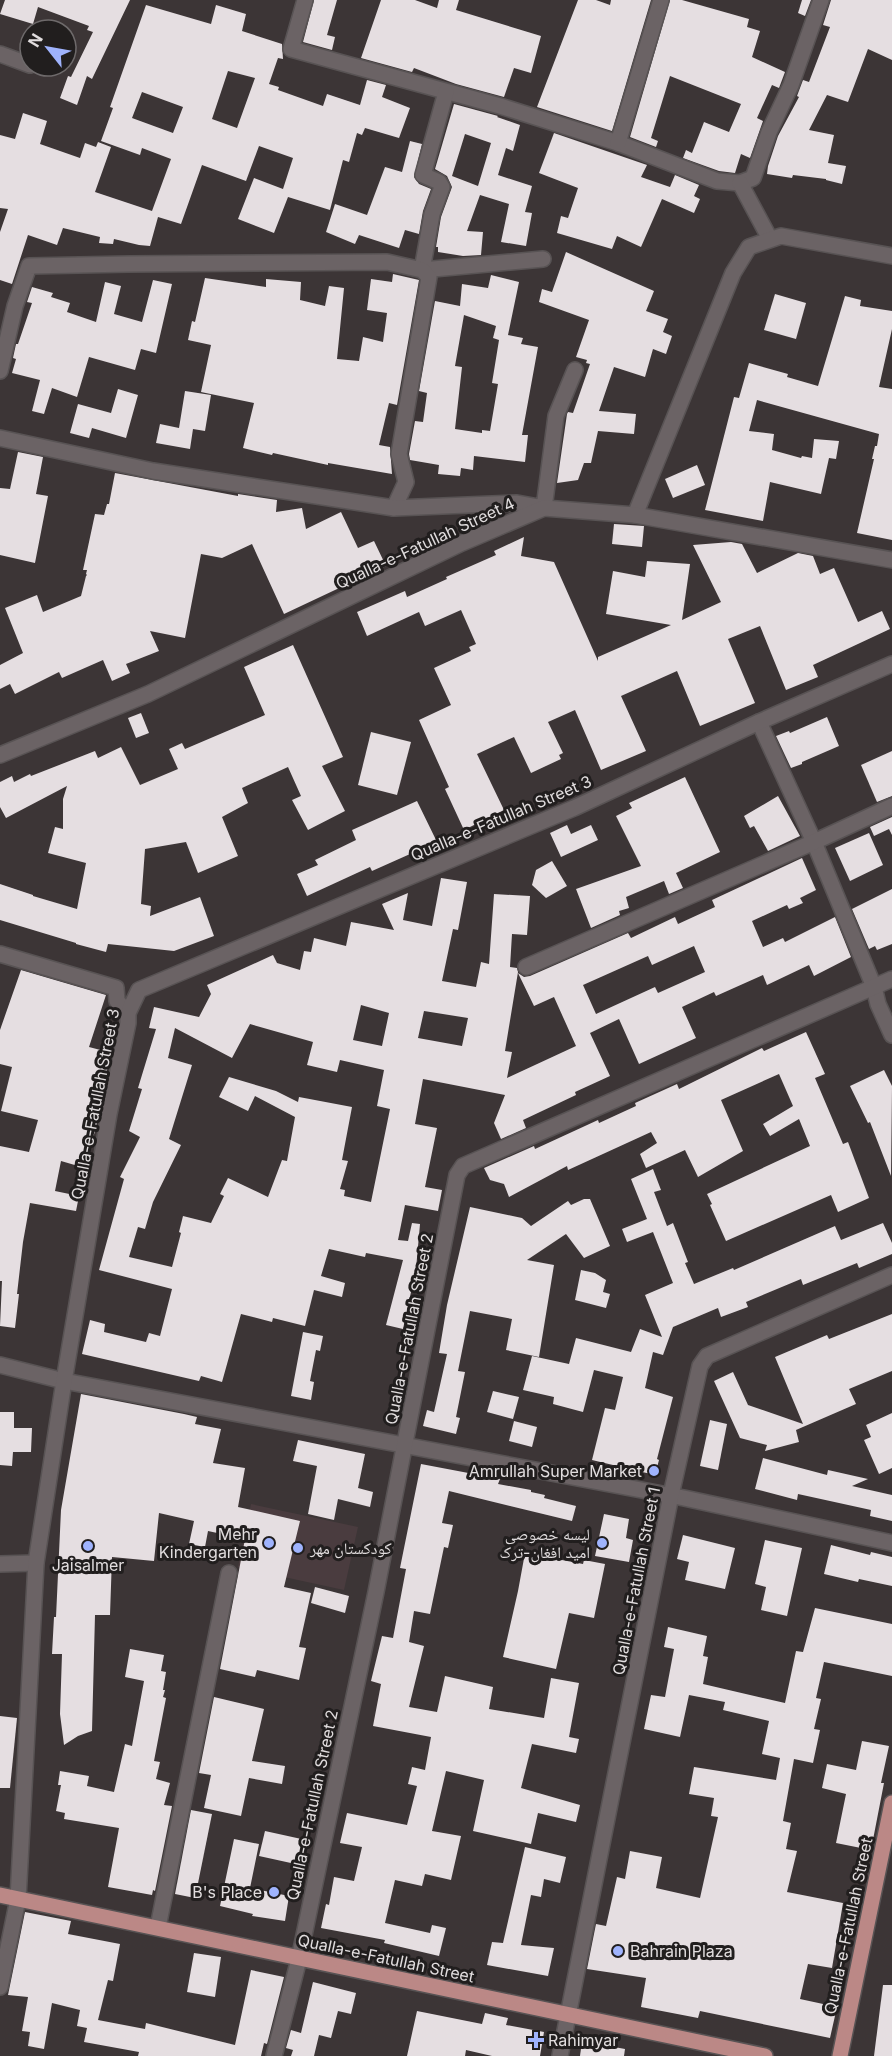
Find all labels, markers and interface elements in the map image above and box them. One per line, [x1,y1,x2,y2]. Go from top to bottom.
north arrow [18,18,78,78]
text: N [23,30,47,51]
street label: Qualla-e-Fatullah Street 4 [332,493,518,593]
street label: Qualla-e-Fatullah Street 3 [408,771,594,865]
street label: Qualla-e-Fatullah Street 3 [67,1007,123,1201]
street label: Qualla-e-Fatullah Street 2 [381,1232,437,1426]
place label: Amrullah Super Market [469,1461,642,1481]
marker: Amrullah Super Market [647,1464,661,1478]
street label: Qualla-e-Fatullah Street 1 [608,1485,664,1677]
place label: Mehr Kindergarten [159,1524,257,1562]
place label: لیسه خصوصی امید افغان-ترک [500,1524,590,1563]
marker: Mehr Kindergarten [262,1536,276,1550]
marker: لیسه خصوصی امید افغان-ترک [595,1536,609,1550]
place label: کودکستان مهر [309,1538,392,1559]
marker: Jaisalmer [81,1539,95,1553]
marker: کودکستان مهر [291,1541,305,1555]
place label: Jaisalmer [52,1555,124,1575]
street label: Qualla-e-Fatullah Street 2 [282,1708,342,1902]
street label: Qualla-e-Fatullah Street [820,1836,876,2016]
place label: B's Place [192,1882,262,1902]
marker: B's Place [267,1885,281,1899]
street label: Qualla-e-Fatullah Street [296,1930,476,1986]
place label: Bahrain Plaza [630,1941,733,1961]
marker: Bahrain Plaza [611,1944,625,1958]
place label: Rahimyar [548,2030,618,2050]
marker: Rahimyar [529,2033,543,2047]

